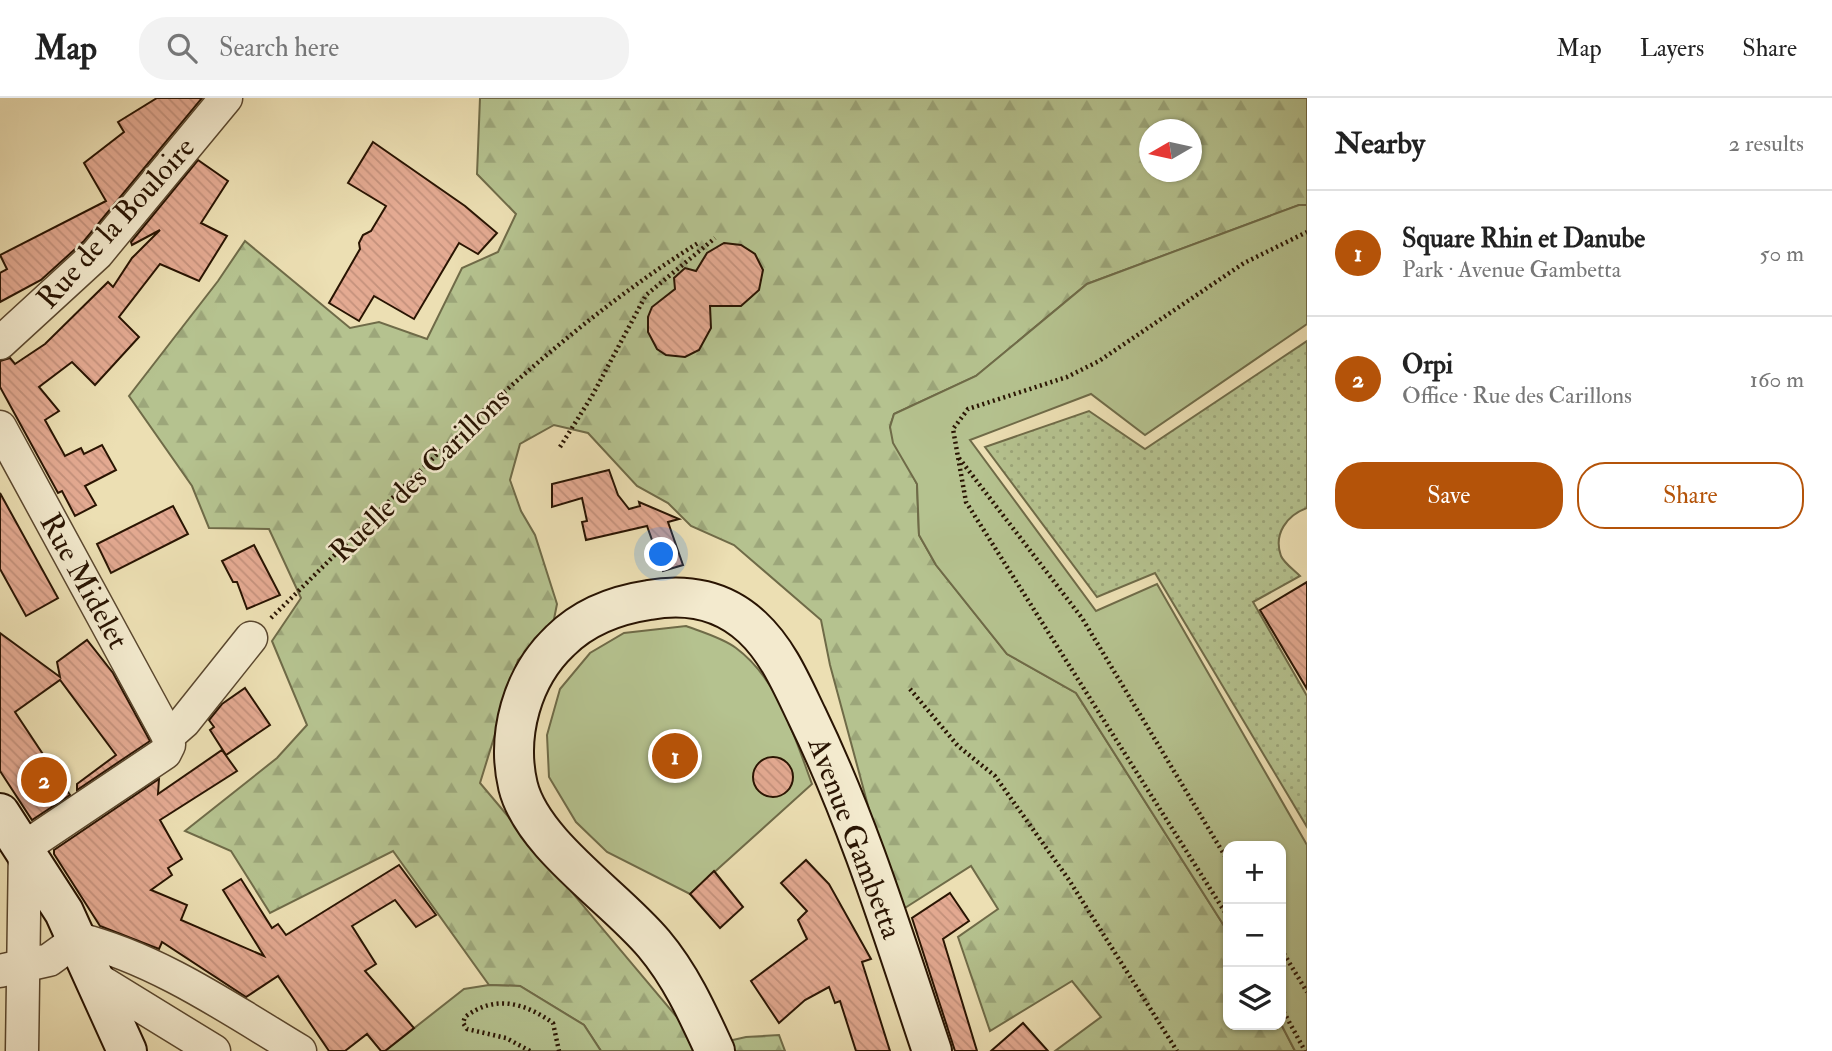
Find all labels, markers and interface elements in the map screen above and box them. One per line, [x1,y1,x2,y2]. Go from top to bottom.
search box [139,17,629,80]
text: Map [35,28,97,69]
icon: search [163,29,201,67]
text: Search here [219,32,339,64]
text: Map [1557,33,1602,64]
text: Layers [1640,33,1704,64]
text: Share [1742,33,1797,64]
north arrow [1139,119,1202,182]
text: Nearby [1335,125,1425,162]
street label: Rue de la Bouloire [29,129,203,317]
text: 2 results [1729,129,1804,158]
text: Square Rhin et Danube [1402,223,1645,255]
text: 1 [1354,239,1362,268]
text: 50 m [1760,239,1804,268]
text: Park · Avenue Gambetta [1402,255,1621,284]
text: Orpi [1402,349,1453,381]
text: 2 [1352,365,1364,394]
text: 160 m [1750,365,1804,394]
street label: Ruelle des Carillons [322,380,518,570]
text: Office · Rue des Carillons [1402,381,1632,410]
button: Save [1335,462,1563,529]
button: Share [1577,462,1804,529]
street label: Rue Midelet [32,507,137,656]
your location [644,537,678,571]
pin: 1 [652,730,698,782]
street label: Avenue Gambetta [799,731,911,945]
pin: 2 [21,754,67,806]
map controls [1223,841,1286,1030]
button: + [1223,841,1286,904]
button: − [1223,904,1286,967]
button: layers [1223,967,1286,1030]

